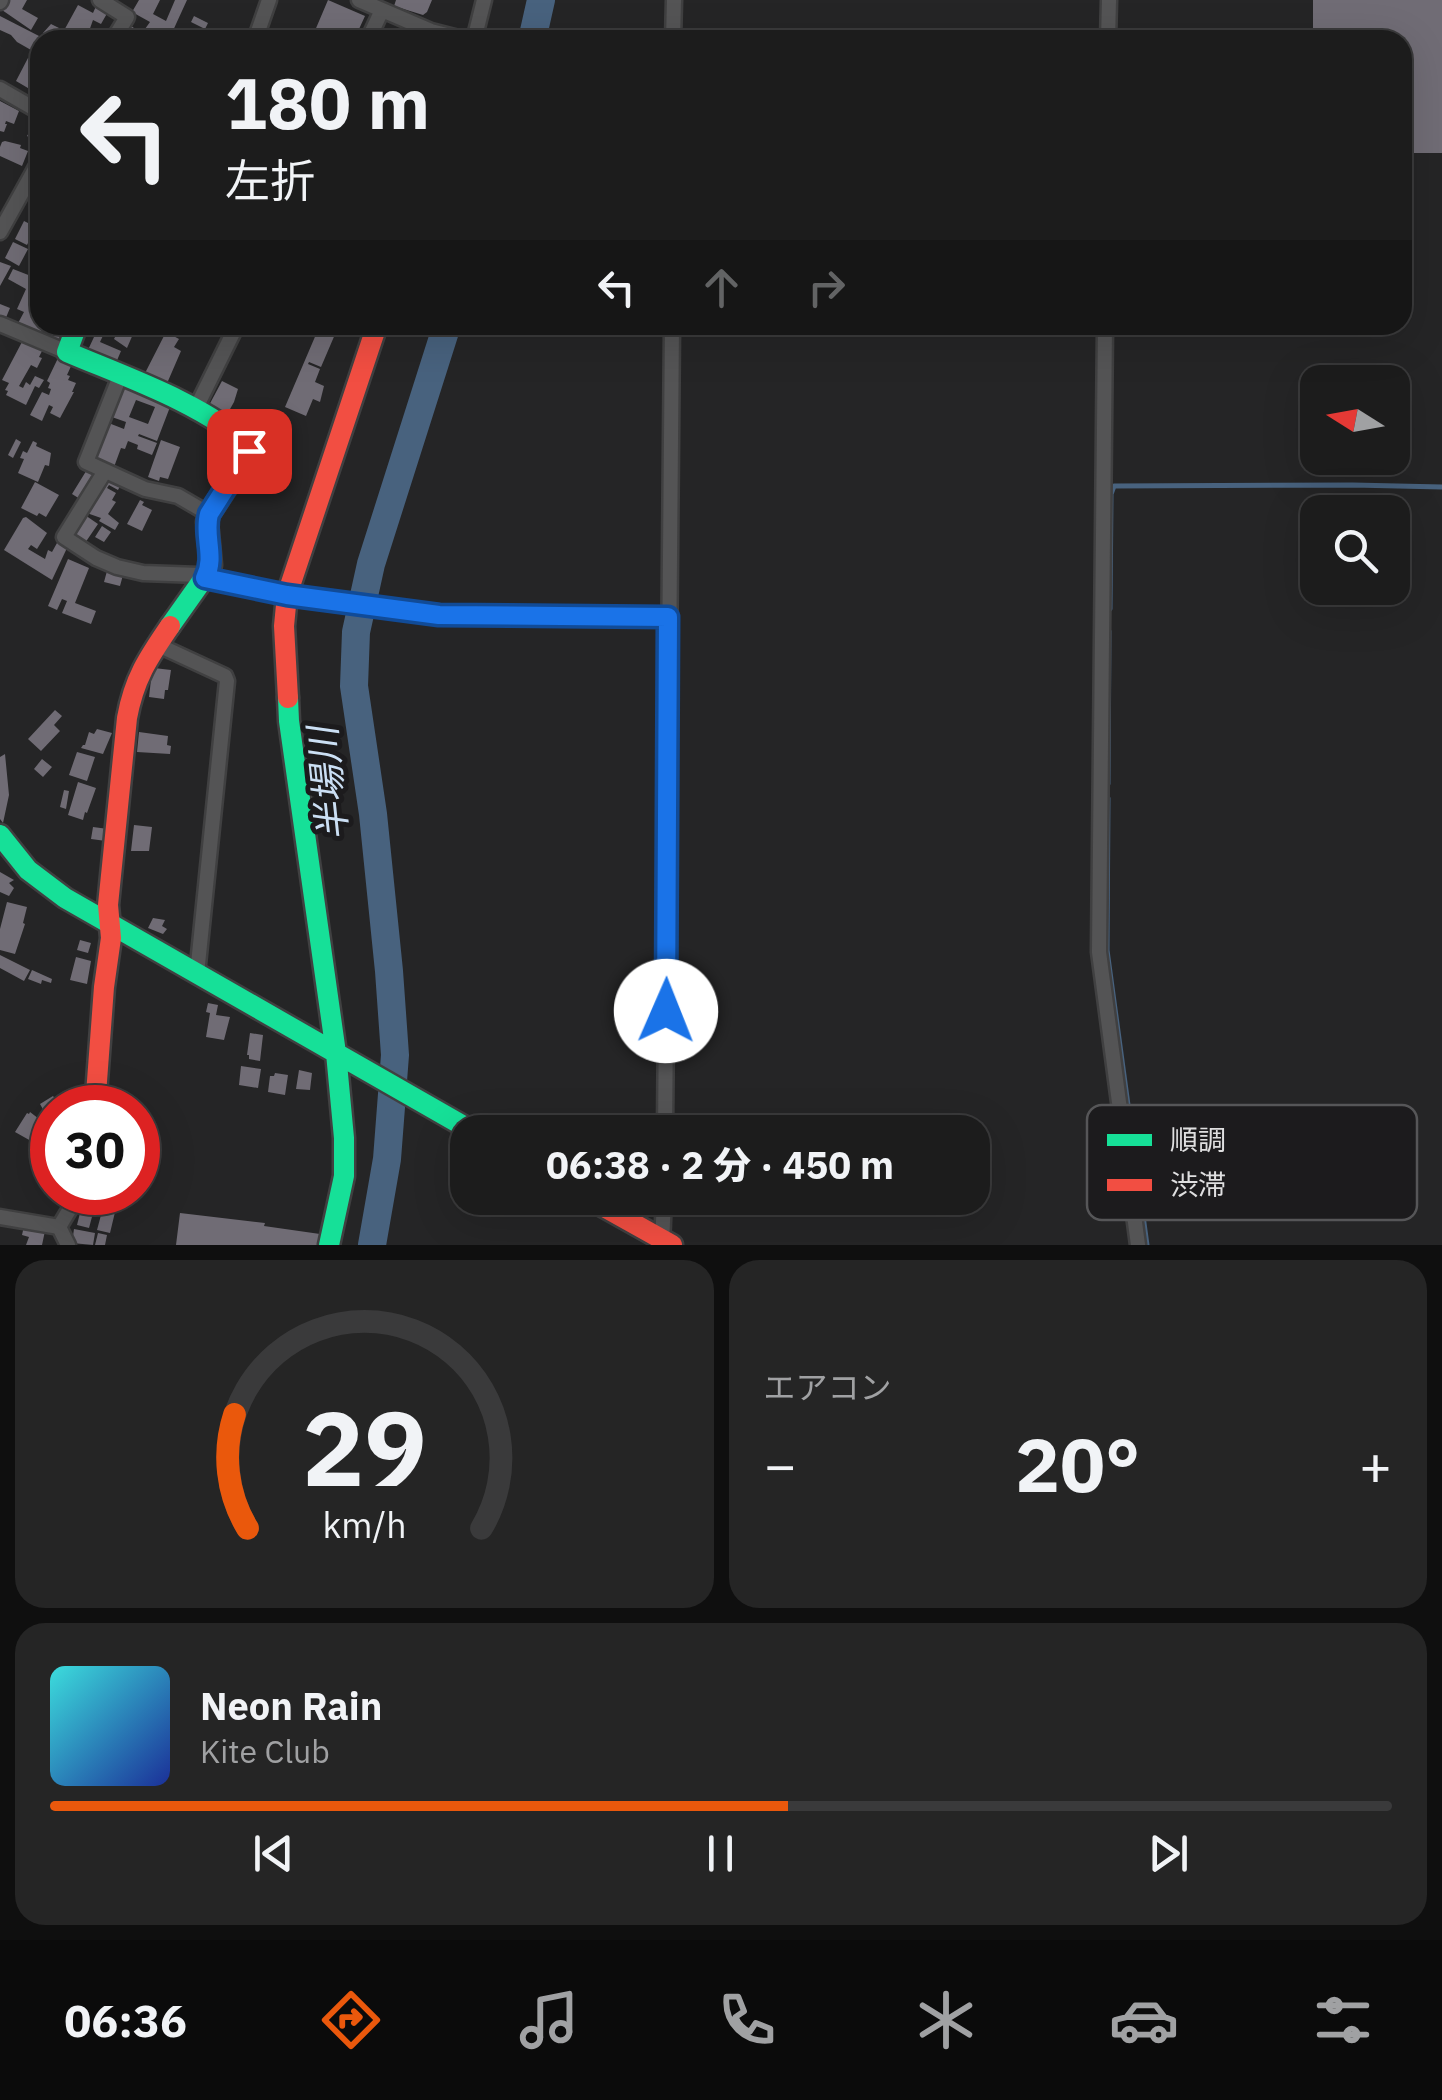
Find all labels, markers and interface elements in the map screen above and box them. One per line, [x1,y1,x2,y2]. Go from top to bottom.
text: 180 m [225,57,430,148]
icon: left [60,70,190,200]
text: 左折 [225,151,315,209]
icon: left [589,260,644,315]
icon: ahead [694,260,749,315]
icon: right [799,260,854,315]
north arrow [1300,365,1410,475]
map controls [1300,365,1410,605]
pin [207,409,292,494]
icon: arrive [222,424,277,479]
button: search [1300,495,1410,605]
water label: 半場川 [296,721,357,843]
position arrow [614,959,718,1063]
speed limit sign: 30 [30,1085,160,1215]
legend [1087,1105,1417,1220]
text: 順調 [1170,1121,1226,1158]
text: 06:38 · 2 分 · 450 m [546,1140,894,1189]
text: 渋滞 [1170,1166,1226,1203]
text: エアコン [764,1366,892,1408]
text: 29 [302,1379,427,1515]
text: 20° [1015,1415,1140,1513]
text: − [764,1429,797,1500]
text: + [1359,1429,1392,1500]
text: km/h [322,1501,406,1548]
text: Neon Rain [200,1681,382,1730]
text: Kite Club [200,1730,330,1772]
icon: previous [246,1826,301,1881]
icon: pause [693,1826,748,1881]
icon: next [1141,1826,1196,1881]
icon: directions [316,1985,386,2055]
icon: music [514,1985,584,2055]
icon: phone [712,1985,782,2055]
icon: climate [911,1985,981,2055]
icon: car [1109,1985,1179,2055]
icon: filters [1308,1985,1378,2055]
text: 06:36 [64,1991,187,2049]

